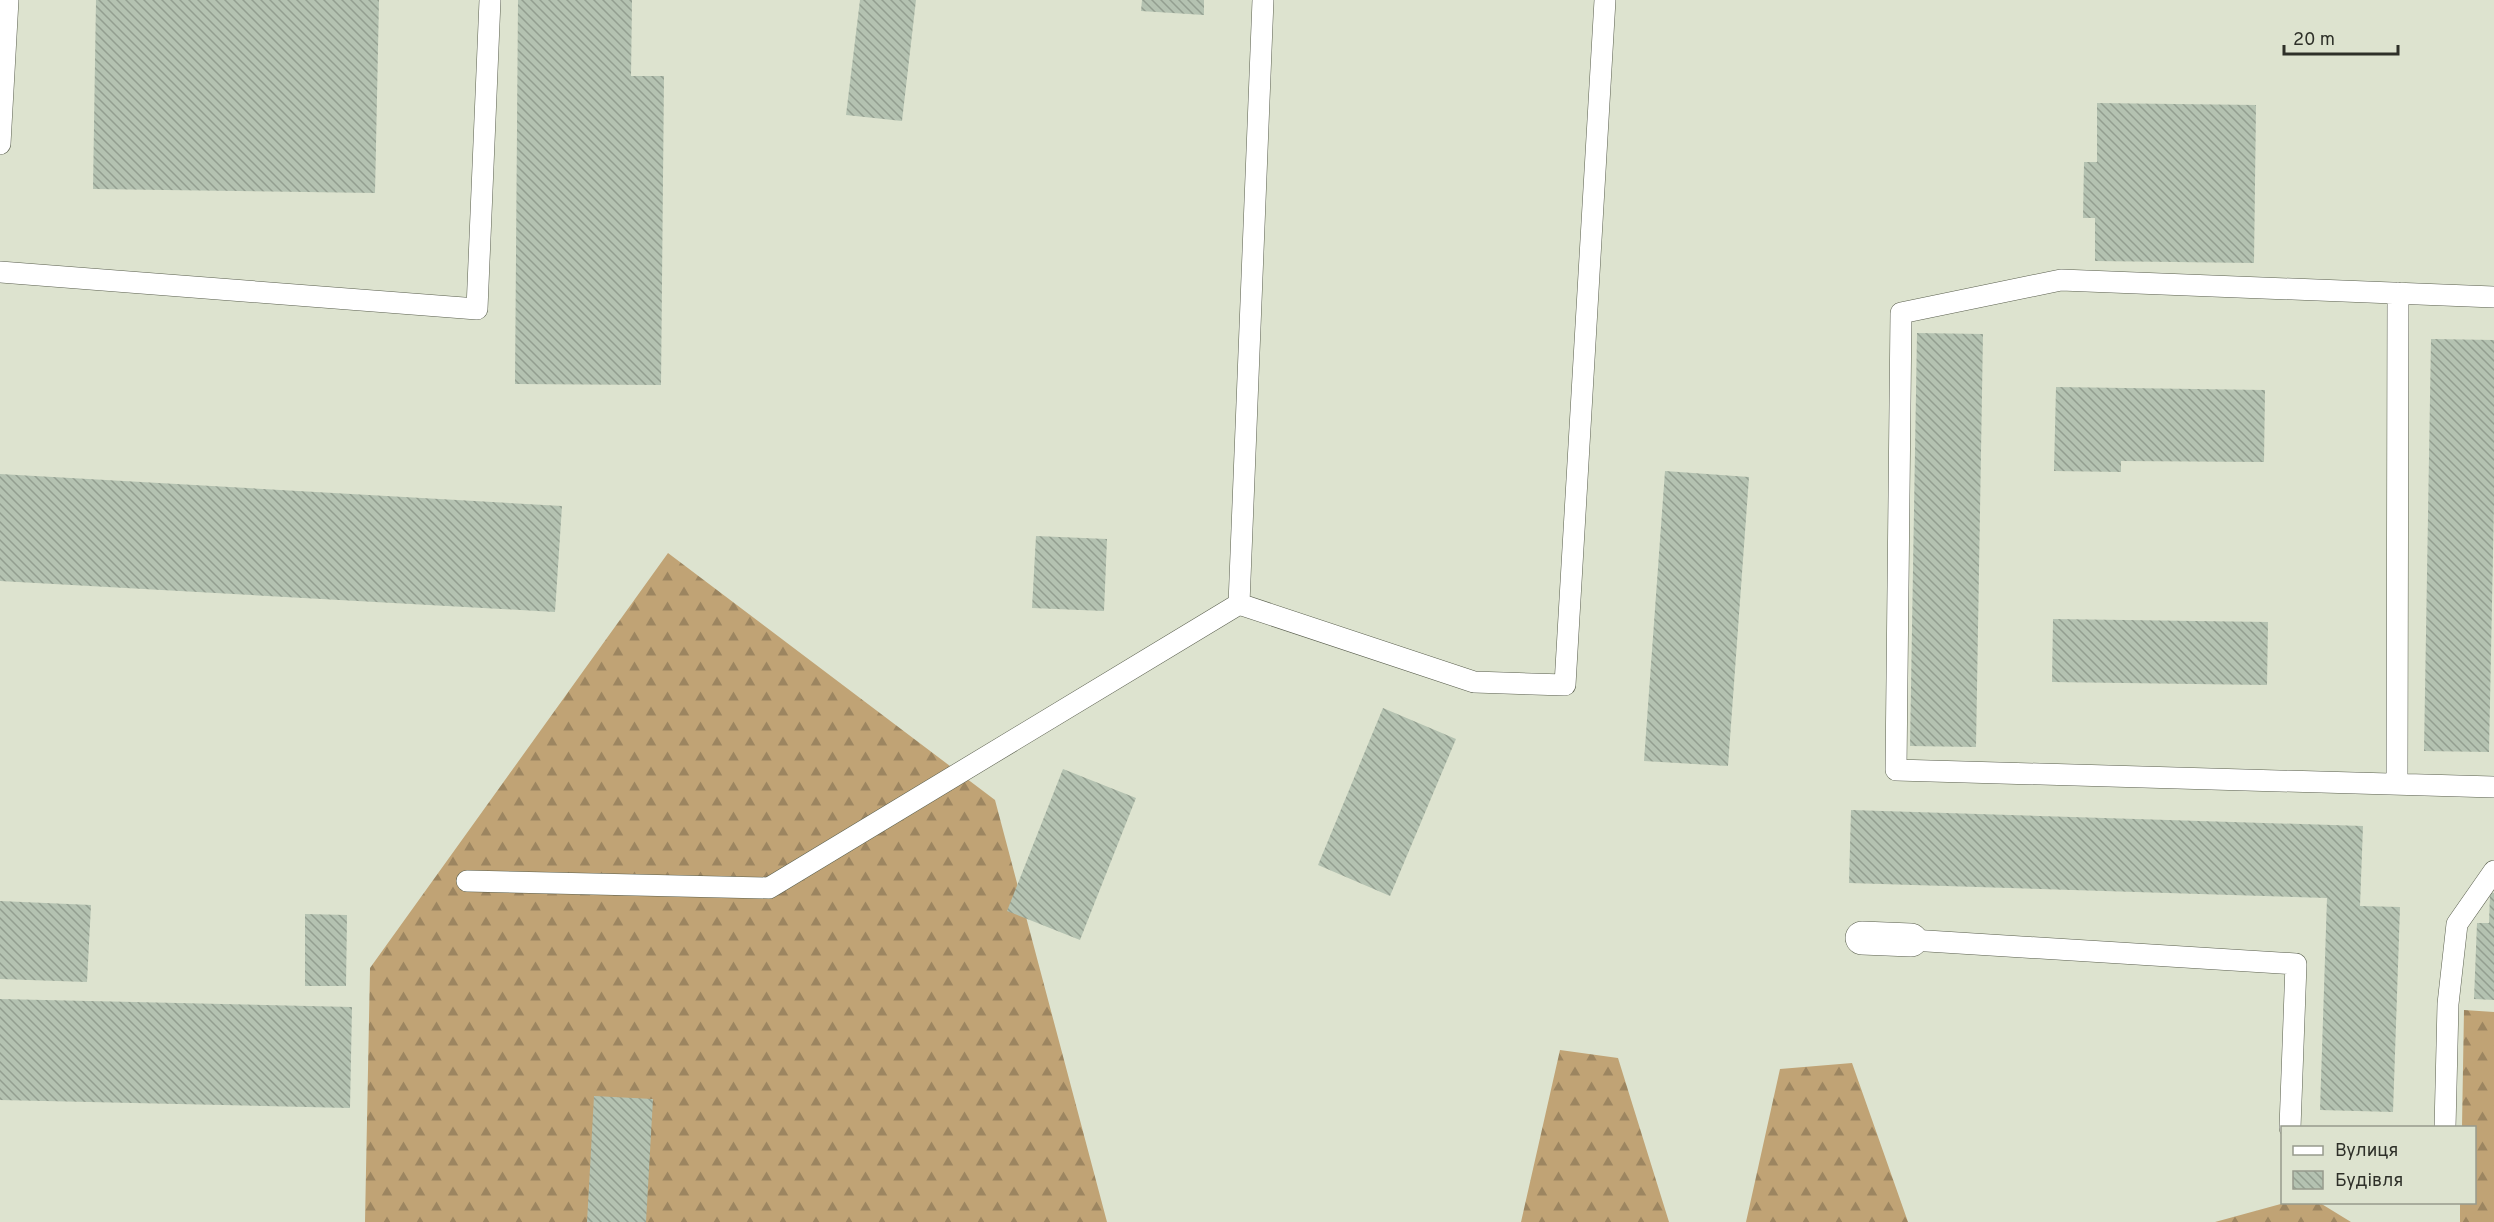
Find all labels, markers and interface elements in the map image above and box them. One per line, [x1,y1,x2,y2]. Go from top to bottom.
scale bar [2284,18,2398,56]
text: 20 m [2293,29,2335,52]
legend [2281,1126,2476,1204]
text: Вулиця [2335,1140,2398,1163]
text: Будівля [2335,1170,2403,1193]

